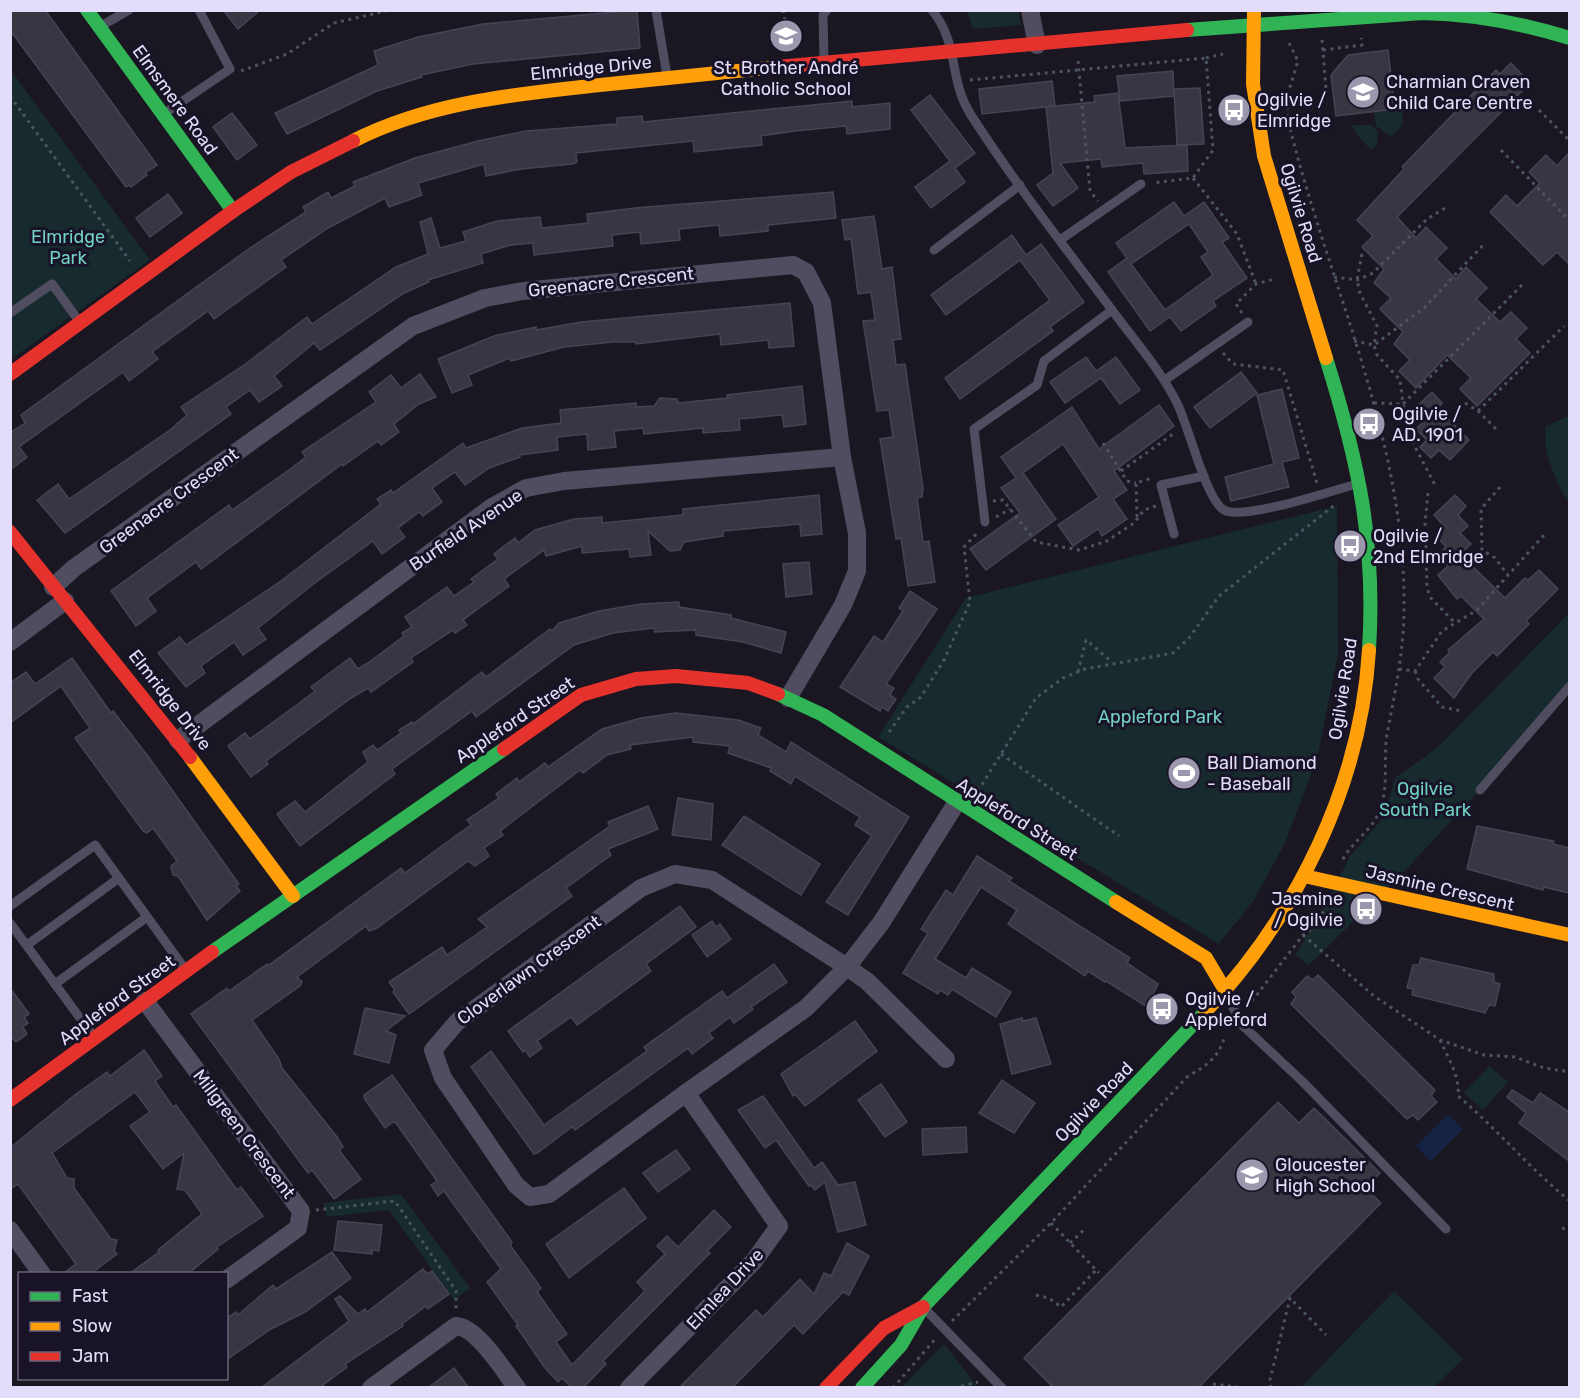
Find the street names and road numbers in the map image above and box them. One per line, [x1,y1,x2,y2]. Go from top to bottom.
street label: Elmsmere Road [128,41,222,159]
street label: Elmridge Drive [529,51,653,85]
street label: Ogilvie Road [1275,160,1327,266]
street label: Greenacre Crescent [527,262,695,302]
street label: Greenacre Crescent [95,443,243,559]
street label: Burfield Avenue [405,484,527,576]
street label: Ogilvie Road [1324,636,1362,742]
street label: Elmridge Drive [124,645,216,755]
street label: Appleford Street [451,672,579,768]
street label: Appleford Street [952,773,1082,865]
street label: Jasmine Crescent [1363,860,1517,916]
street label: Cloverlawn Crescent [453,910,605,1030]
street label: Appleford Street [54,950,180,1050]
street label: Ogilvie Road [1050,1057,1138,1147]
street label: Millgreen Crescent [188,1065,300,1203]
street label: Elmlea Drive [682,1244,768,1334]

